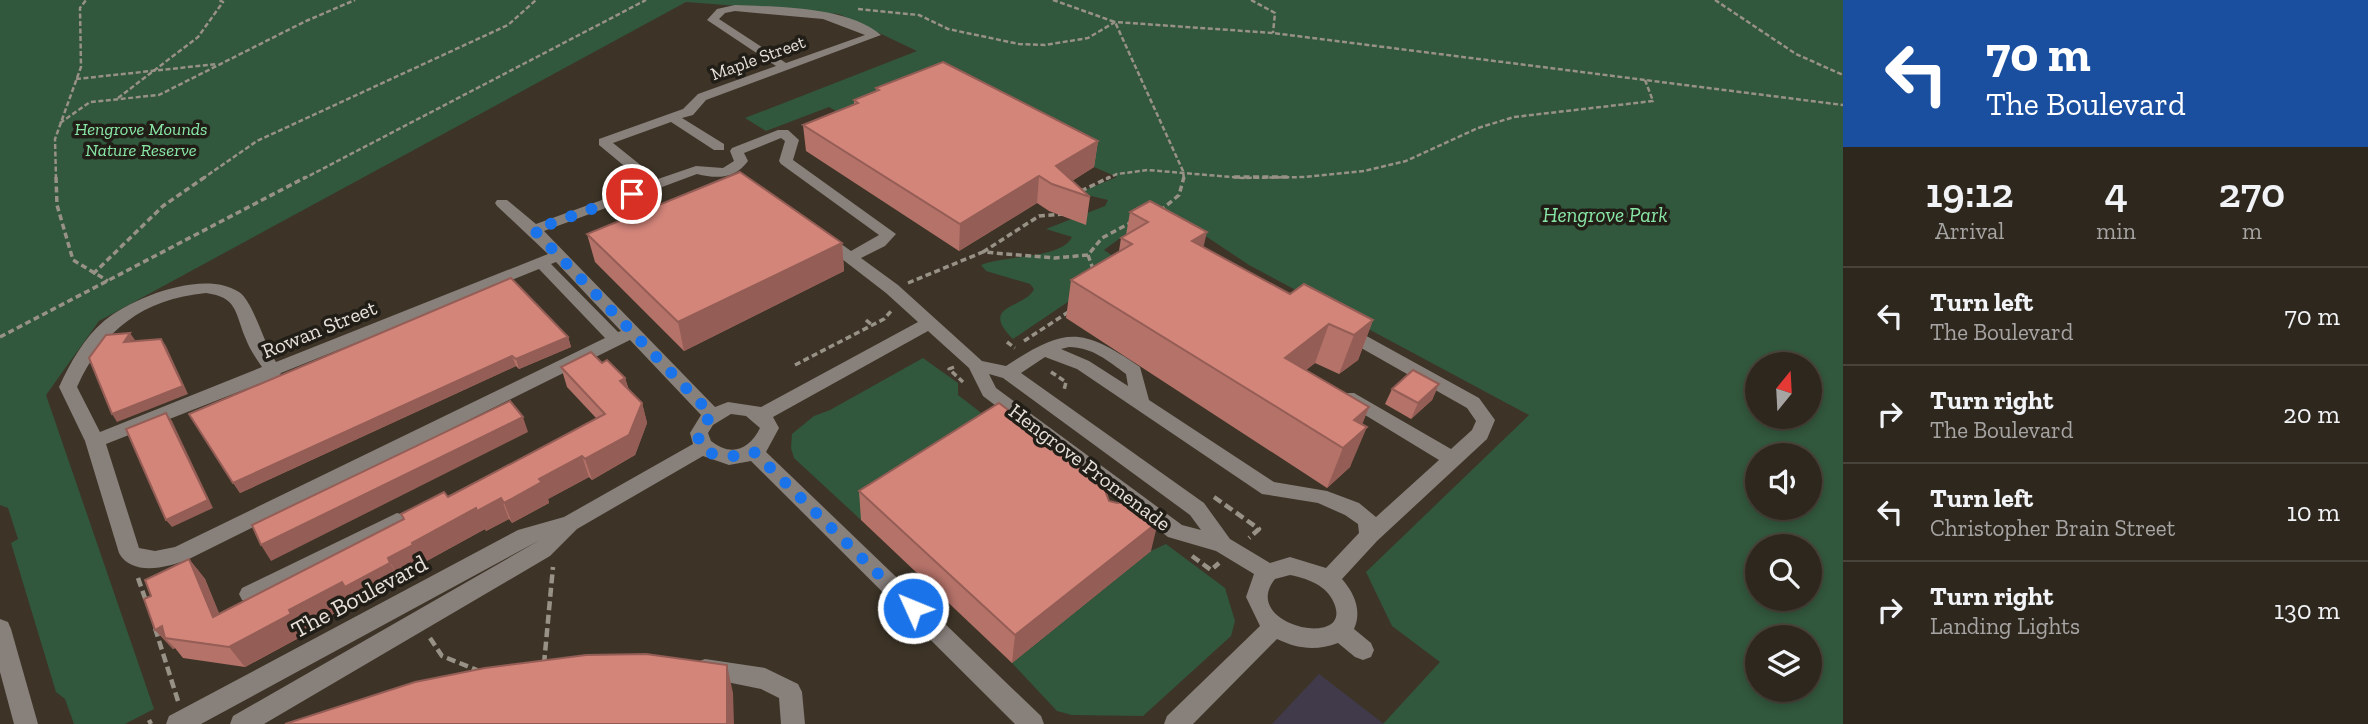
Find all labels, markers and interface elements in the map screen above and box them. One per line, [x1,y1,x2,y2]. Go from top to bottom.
text: 70 m [1986,25,2091,84]
icon: left [1871,28,1962,119]
street label: Maple Street [708,31,809,85]
text: The Boulevard [1986,85,2186,123]
park label: Hengrove Mounds Nature Reserve [74,118,208,161]
pin [602,164,662,224]
text: 19:12 [1926,167,2014,218]
text: 4 [2104,167,2128,218]
text: 270 [2218,167,2285,218]
icon: arrive [613,175,651,213]
park label: Hengrove Park [1543,202,1668,227]
text: Arrival [1935,217,2004,245]
text: min [2096,217,2136,245]
text: m [2242,217,2262,245]
text: Turn left [1930,286,2033,318]
street label: Rowan Street [258,295,380,363]
icon: left [1871,297,1909,335]
text: 70 m [2284,300,2340,332]
text: The Boulevard [1930,318,2073,346]
north arrow [1745,352,1822,429]
map controls [1745,352,1822,702]
text: Turn right [1930,384,2053,416]
icon: right [1871,395,1909,433]
street label: Hengrove Promenade [1004,398,1176,536]
text: 20 m [2283,398,2340,430]
text: The Boulevard [1930,416,2073,444]
button: sound [1745,443,1822,520]
text: Turn left [1930,482,2033,514]
icon: left [1871,493,1909,531]
text: 10 m [2287,496,2340,528]
text: Christopher Brain Street [1930,514,2175,542]
button: search [1745,534,1822,611]
street label: The Boulevard [286,548,432,644]
position arrow [876,571,950,645]
text: Turn right [1930,580,2053,612]
icon: right [1871,591,1909,629]
text: 130 m [2274,594,2340,626]
text: Landing Lights [1930,612,2080,640]
button: layers [1745,625,1822,702]

